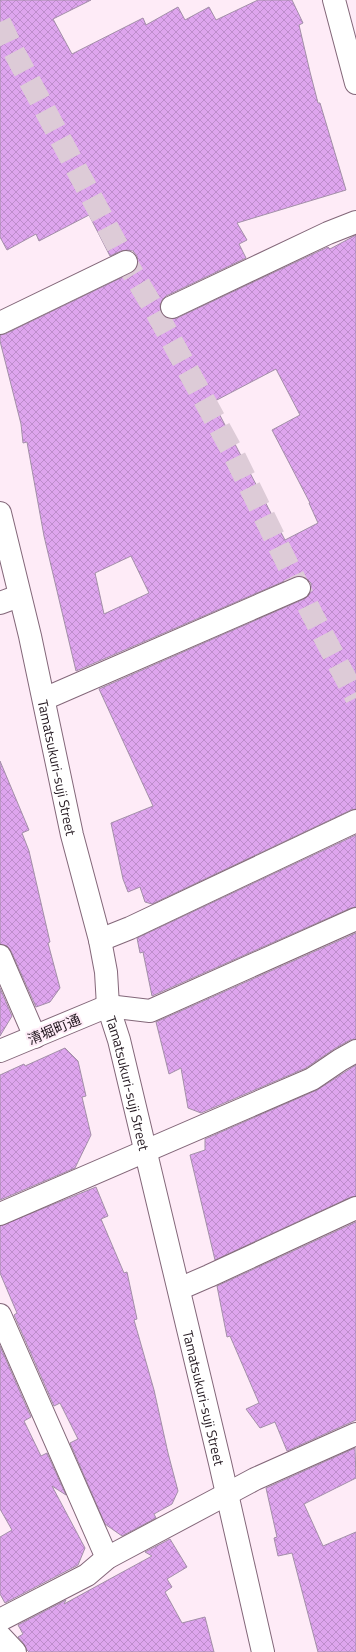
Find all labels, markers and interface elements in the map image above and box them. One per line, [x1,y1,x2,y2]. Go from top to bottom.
street label: Tamatsukuri-suji Street [33,698,82,837]
street label: 清堀町通 [24,1008,84,1050]
street label: Tamatsukuri-suji Street [101,1013,156,1153]
street label: Tamatsukuri-suji Street [178,1328,231,1468]

